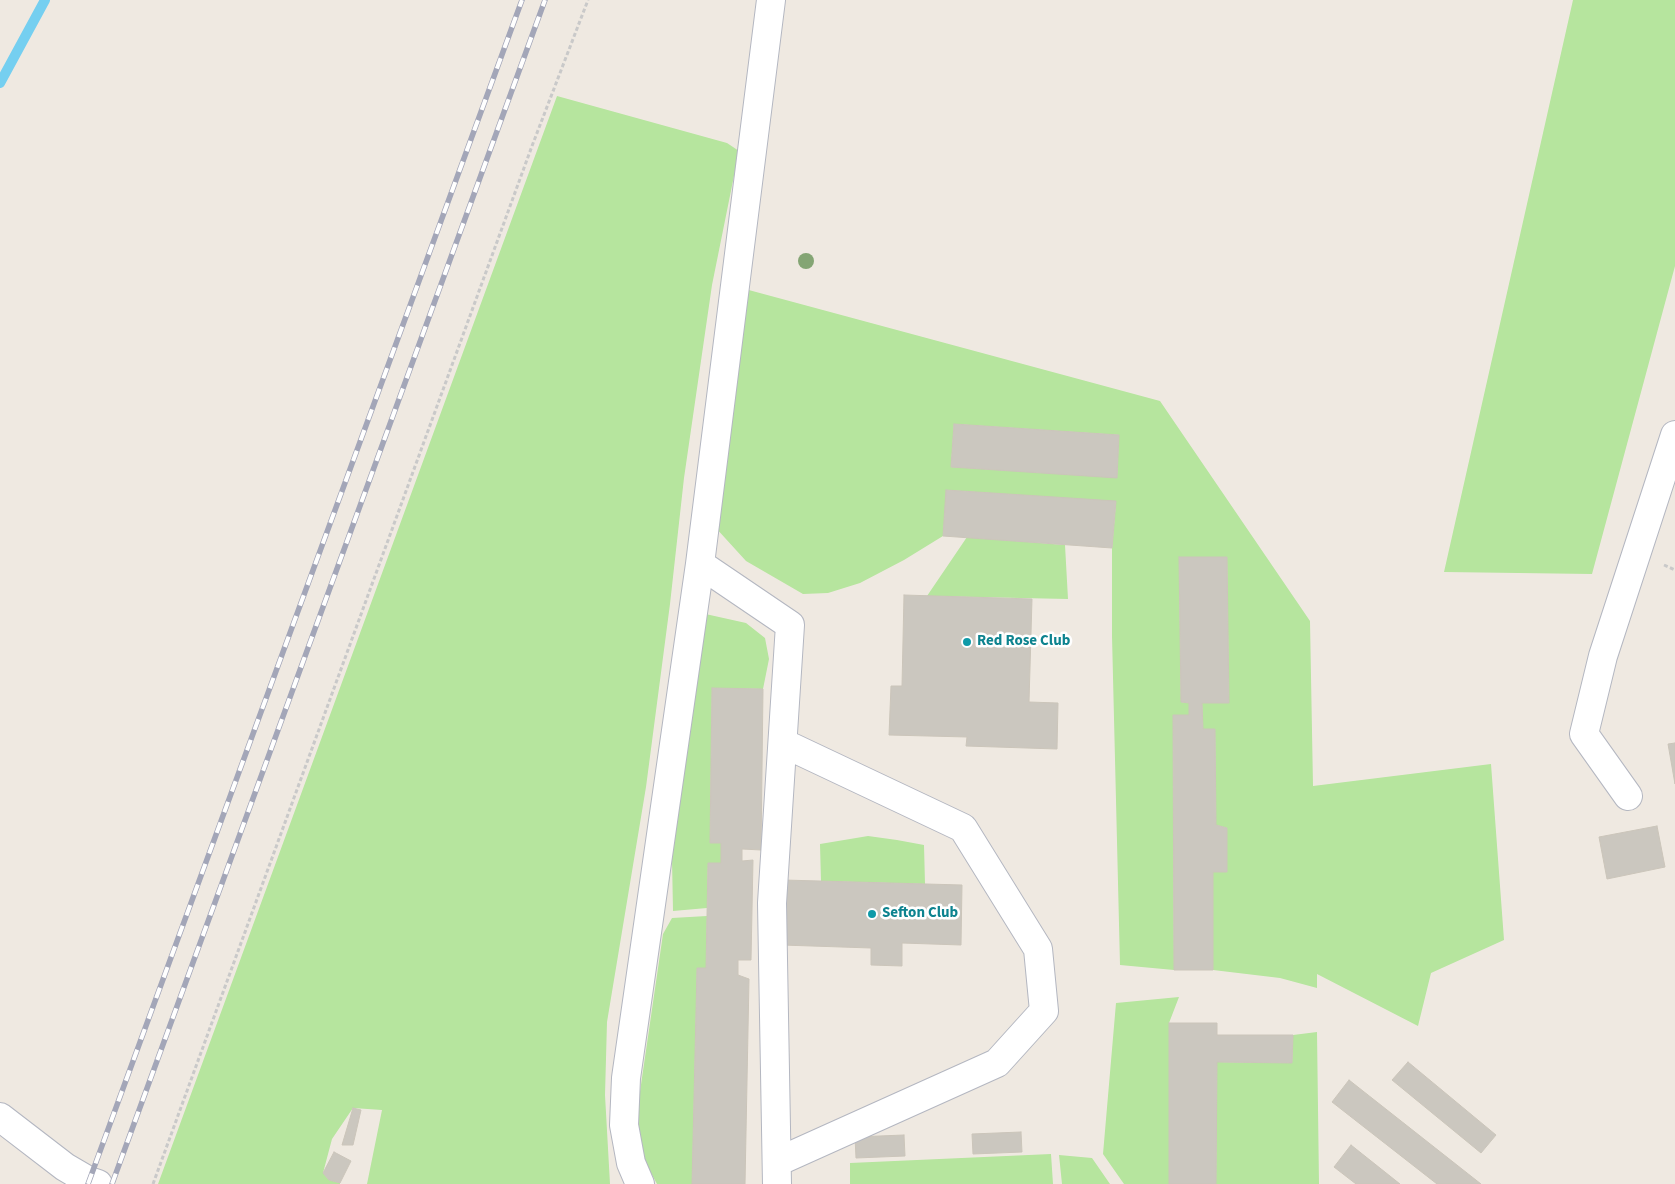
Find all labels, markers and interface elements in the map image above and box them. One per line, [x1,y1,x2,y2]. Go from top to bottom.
place label: Red Rose Club [977,633,1070,651]
marker: Red Rose Club [961,636,973,648]
place label: Sefton Club [882,905,958,923]
marker: Sefton Club [866,908,878,920]

